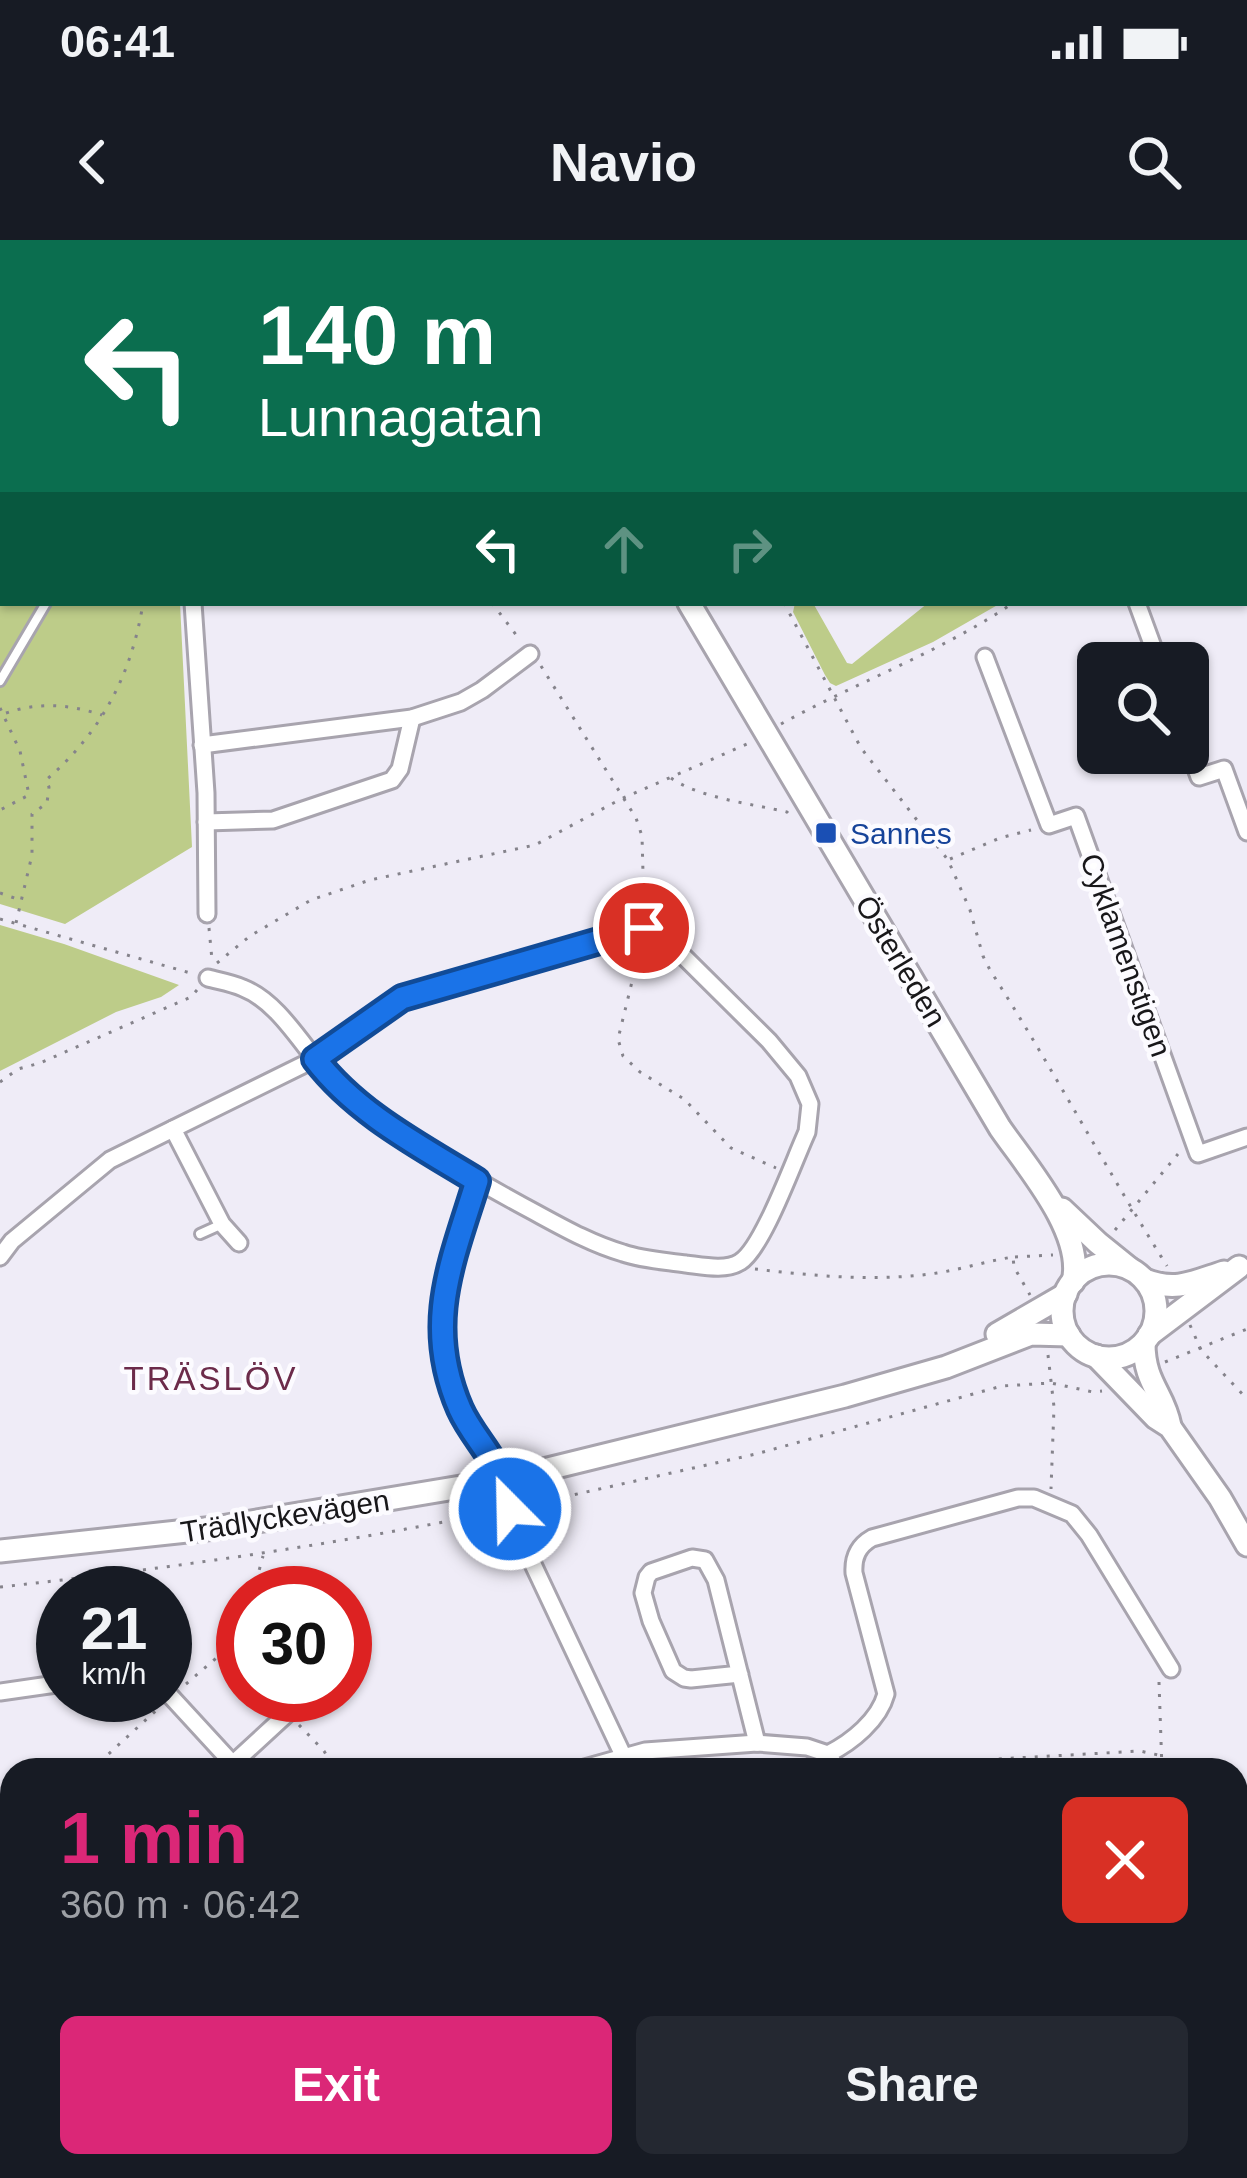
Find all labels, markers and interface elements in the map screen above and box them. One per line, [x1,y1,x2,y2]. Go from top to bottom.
text: 06:41 [60,16,175,67]
icon: back [60,129,126,195]
icon: search [1121,129,1187,195]
text: Navio [550,132,697,192]
icon: left [60,288,216,444]
text: 140 m [258,288,496,382]
text: Lunnagatan [258,387,543,447]
icon: left [465,516,531,582]
icon: ahead [591,516,657,582]
icon: right [717,516,783,582]
map controls [1077,642,1209,774]
button: search [1077,642,1209,774]
place label: Sannes [850,817,952,850]
marker: Sannes [813,820,839,846]
street label: Cyklamenstigen [1074,849,1178,1061]
pin [593,877,695,979]
street label: Österleden [849,890,953,1032]
icon: arrive [611,895,677,961]
district label: TRÄSLÖV [123,1360,299,1397]
position arrow [447,1446,573,1572]
street label: Trädlyckevägen [178,1483,392,1549]
speed limit sign: 30 [216,1566,372,1722]
text: 21 [81,1595,147,1662]
text: km/h [81,1657,147,1690]
button: close [1062,1797,1188,1923]
text: 1 min [60,1798,248,1878]
text: 360 m · 06:42 [60,1883,301,1926]
button: Exit [60,2016,612,2154]
button: Share [636,2016,1188,2154]

